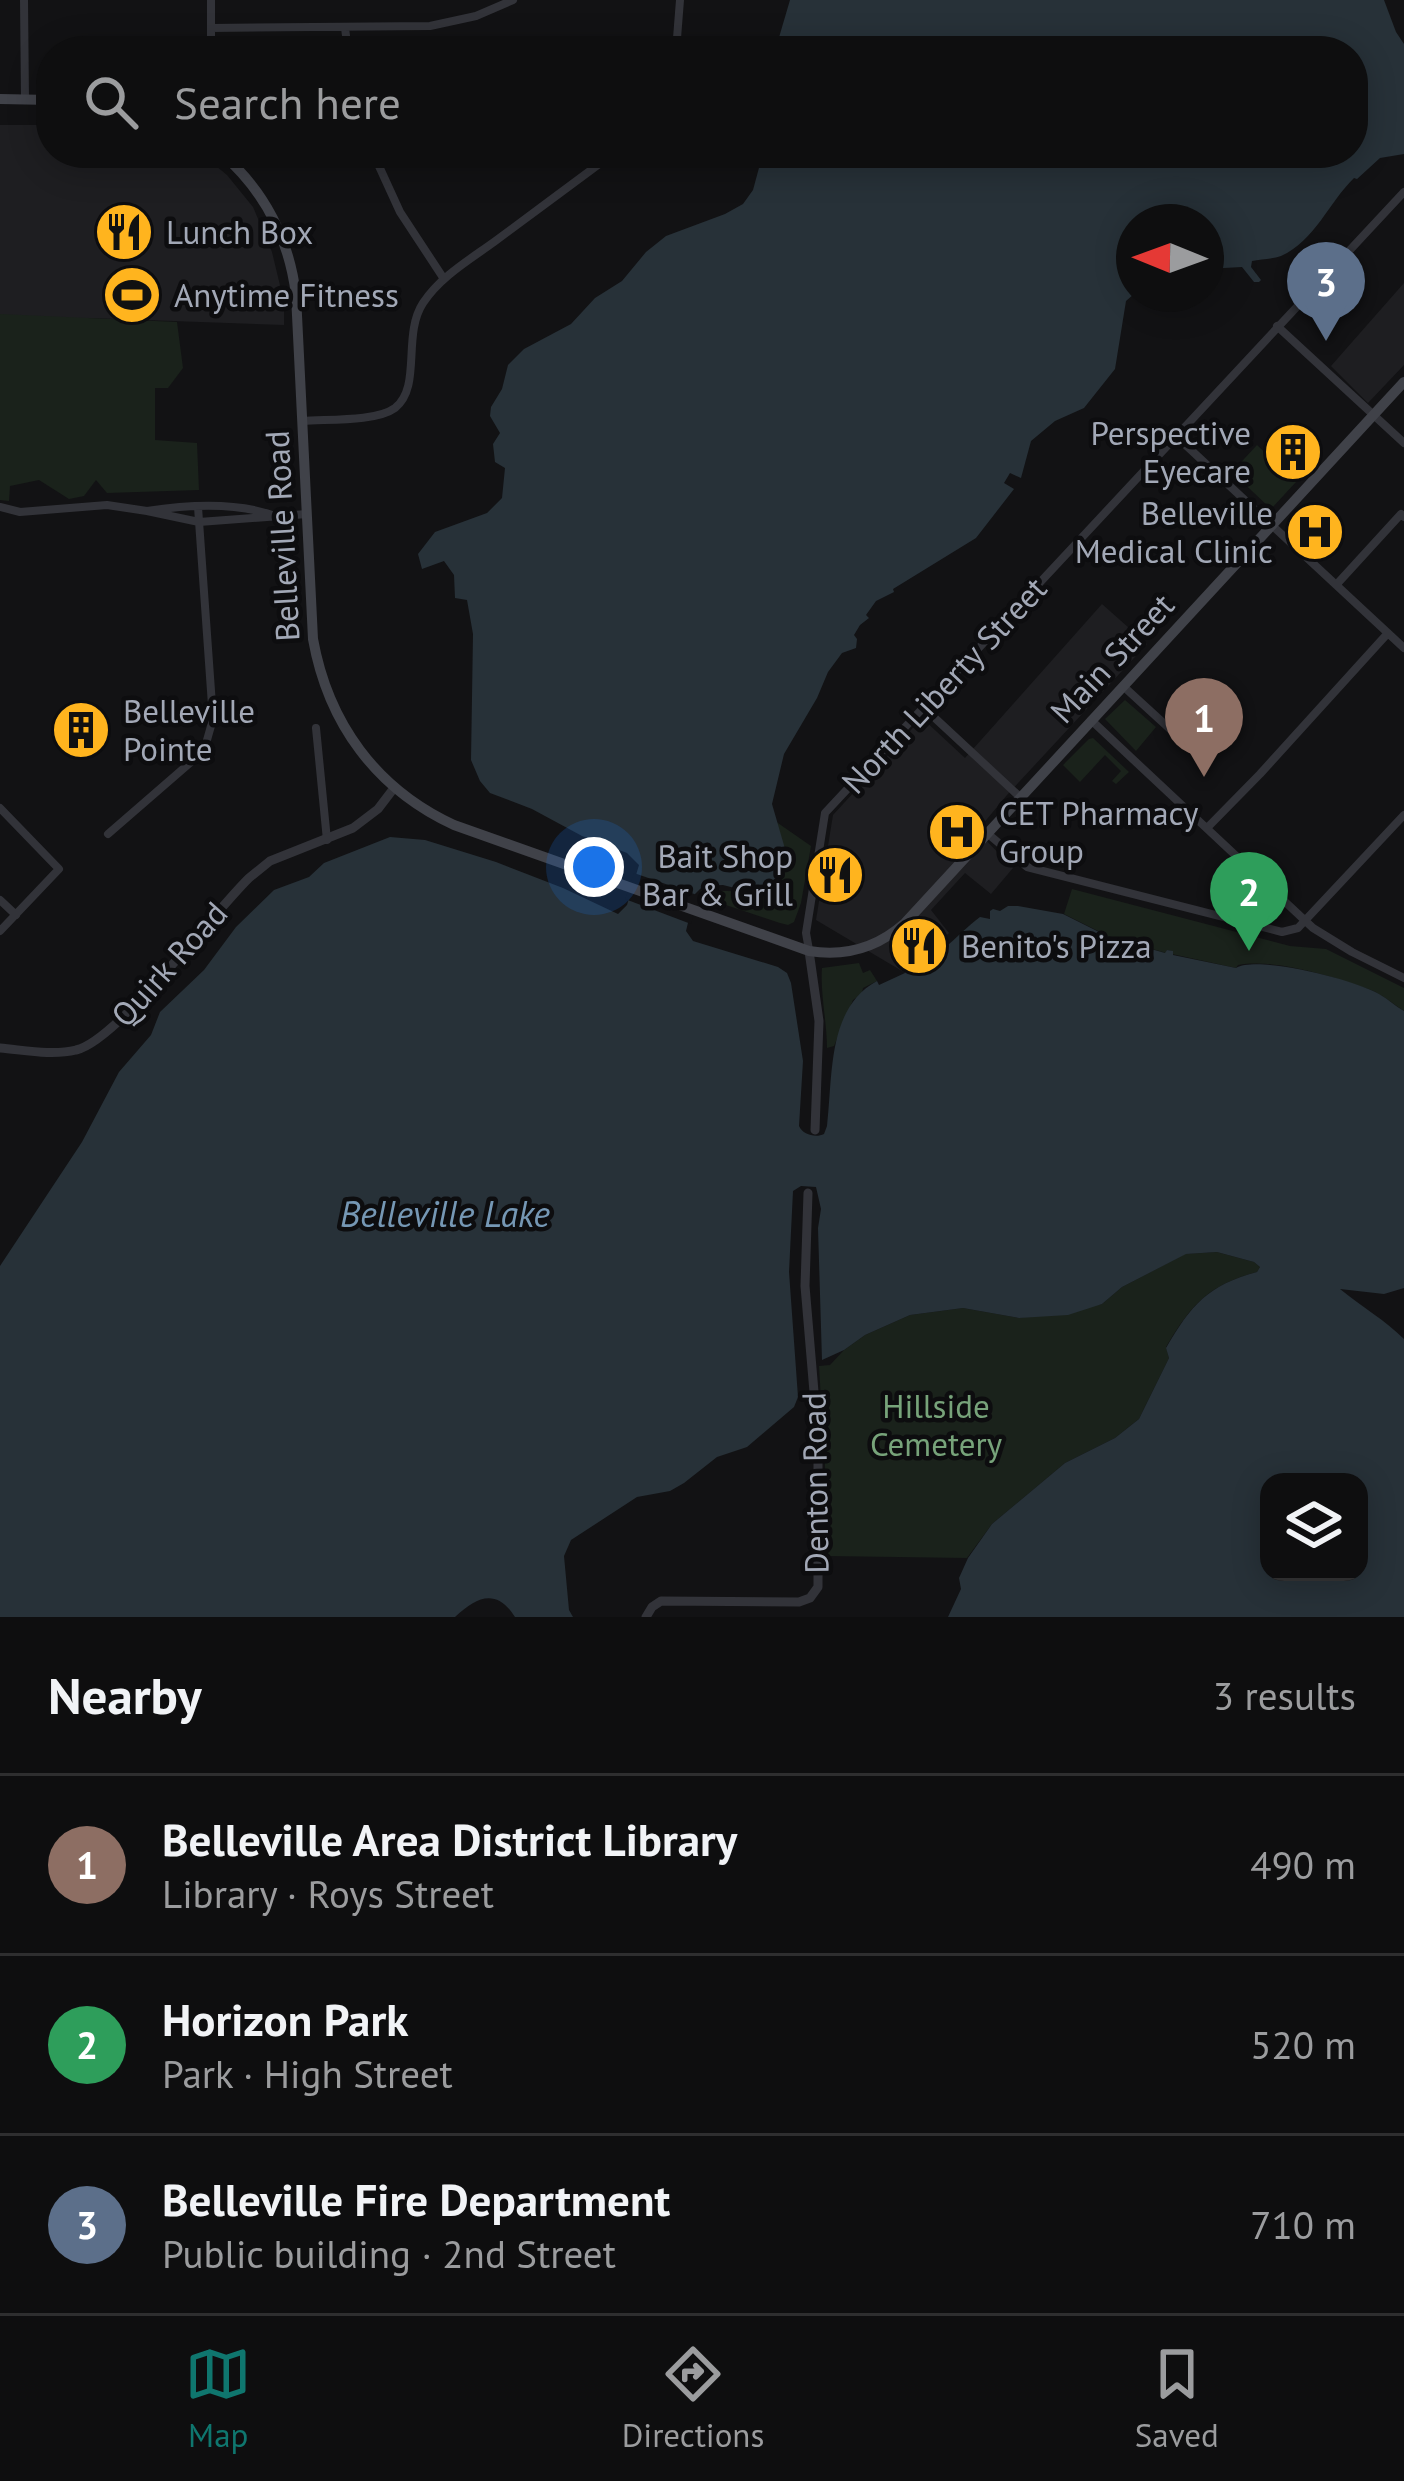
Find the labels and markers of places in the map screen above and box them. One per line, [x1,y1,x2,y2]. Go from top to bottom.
restaurant icon: Lunch Box [93,201,155,263]
place label: Lunch Box [166,210,313,253]
pin: 3 [1287,242,1365,341]
sports icon: Anytime Fitness [101,264,163,326]
place label: Anytime Fitness [174,273,399,316]
place label: Perspective Eyecare [1090,411,1251,492]
building icon: Perspective Eyecare [1262,421,1324,483]
place label: Belleville Medical Clinic [1075,491,1273,572]
hospital icon: Belleville Medical Clinic [1284,501,1346,563]
pin: 1 [1165,678,1243,777]
place label: Belleville Pointe [123,689,255,770]
building icon: Belleville Pointe [50,699,112,761]
place label: CET Pharmacy Group [999,791,1199,872]
hospital icon: CET Pharmacy Group [926,801,988,863]
place label: Bait Shop Bar & Grill [642,834,793,915]
restaurant icon: Bait Shop Bar & Grill [804,844,866,906]
pin: 2 [1210,852,1288,951]
restaurant icon: Benito's Pizza [888,915,950,977]
place label: Benito's Pizza [961,924,1152,967]

